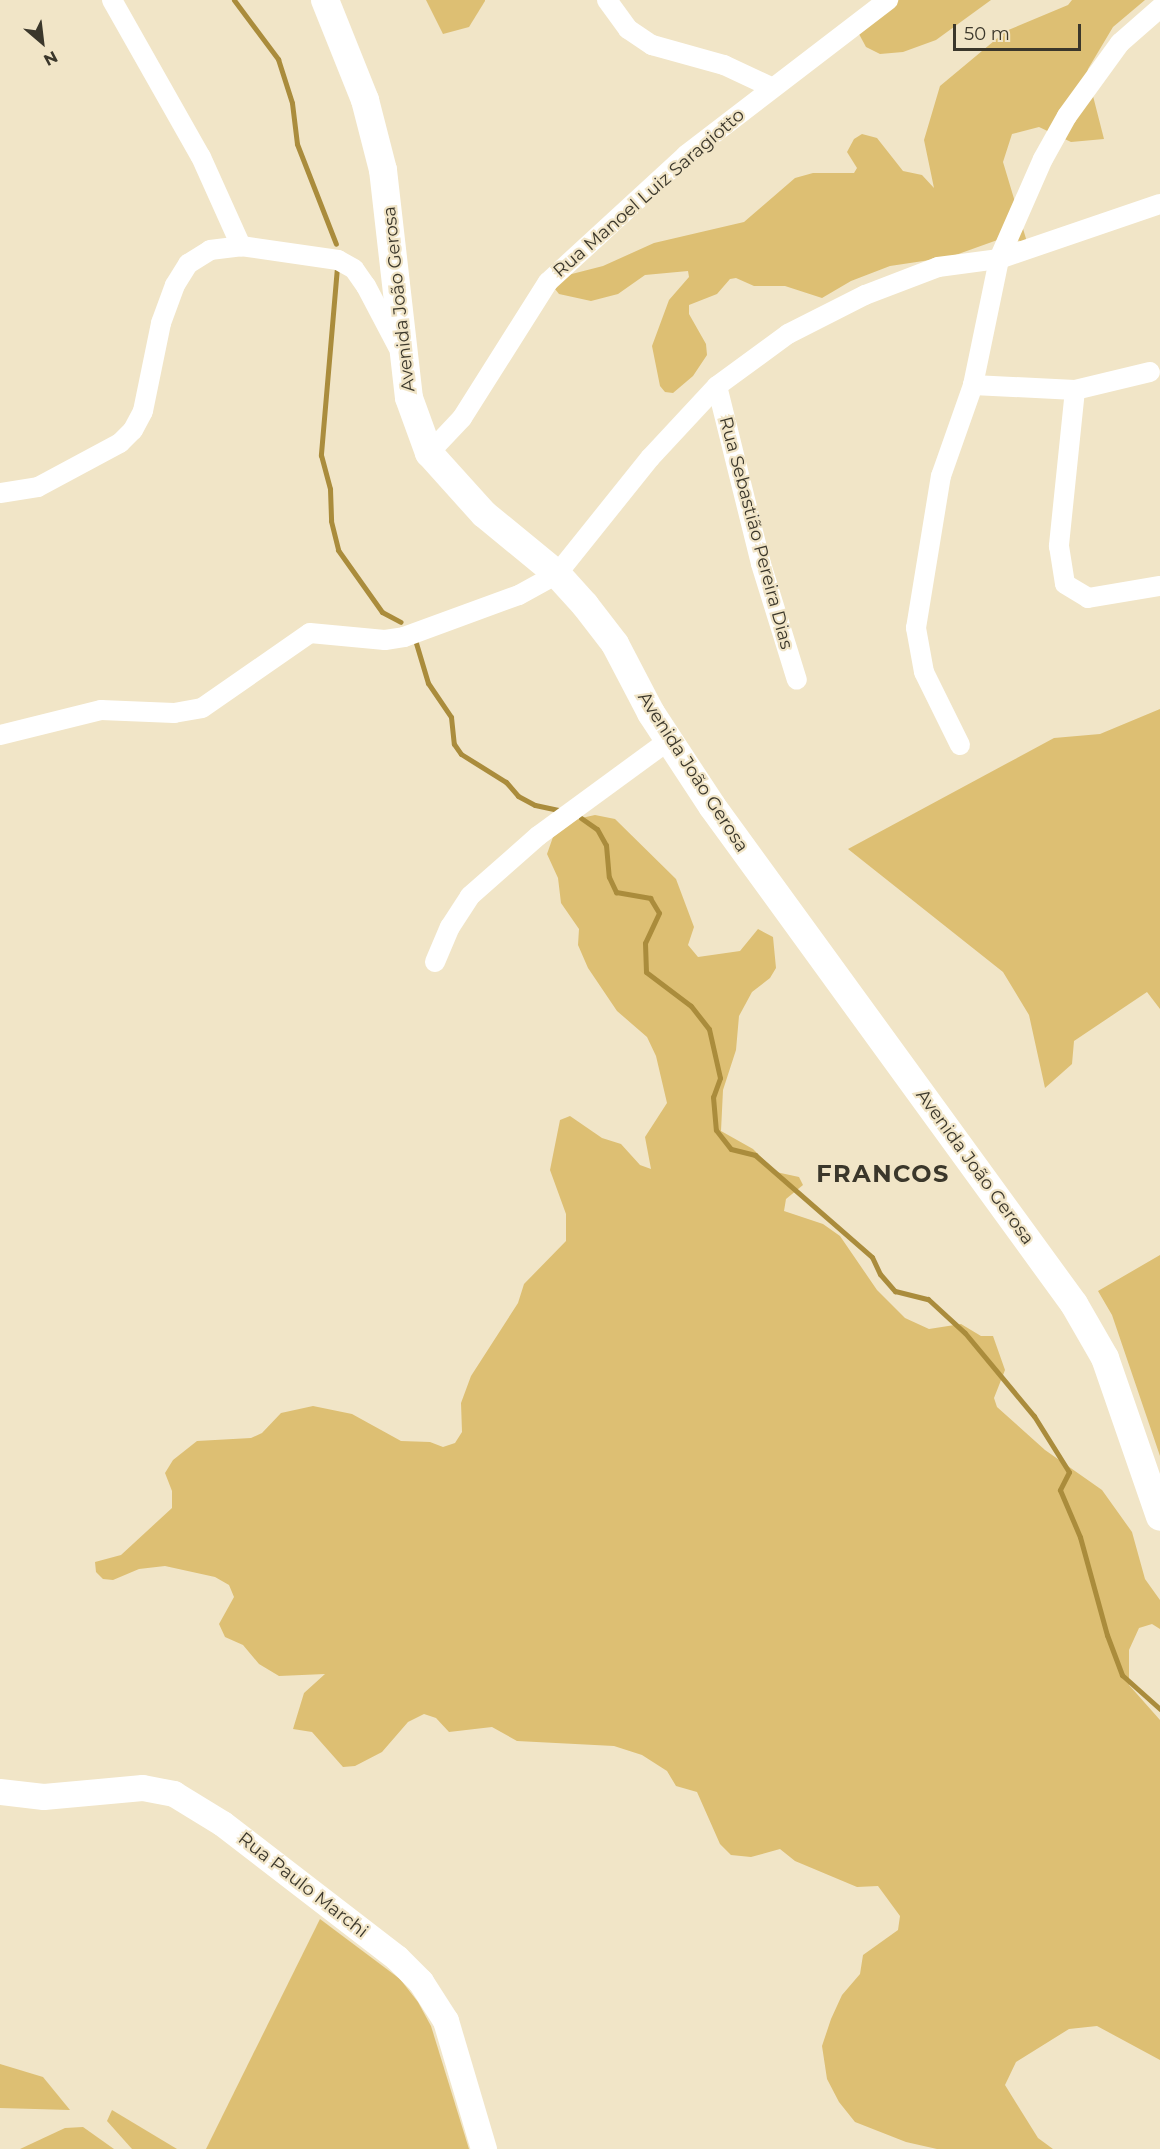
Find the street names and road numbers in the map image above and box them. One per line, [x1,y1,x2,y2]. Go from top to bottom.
street label: Rua Manoel Luiz Saragiotto [549,104,749,282]
street label: Avenida João Gerosa [379,205,419,393]
street label: Rua Sebastião Pereira Dias [715,414,797,652]
street label: Avenida João Gerosa [633,688,753,856]
street label: Avenida João Gerosa [911,1085,1039,1249]
street label: Rua Paulo Marchi [234,1828,372,1942]

